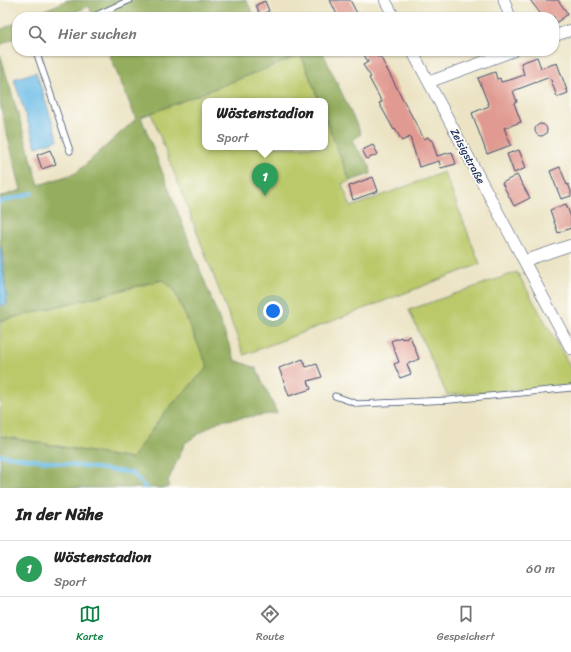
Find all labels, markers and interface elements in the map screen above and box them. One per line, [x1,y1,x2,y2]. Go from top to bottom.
search box [12,12,559,56]
text: Hier suchen [58,21,137,47]
icon: search [26,23,48,45]
popup [202,98,328,150]
text: Wöstenstadion [216,100,314,126]
street label: Zeisigstraße [445,125,490,188]
text: Sport [216,126,249,149]
pin: 1 [252,163,278,196]
your location [263,301,283,321]
text: In der Nähe [16,499,103,529]
text: Wöstenstadion [54,544,151,570]
text: 1 [26,557,32,580]
text: 60 m [526,557,555,580]
text: Sport [54,570,86,593]
tab: Karte [76,603,103,646]
tab: Route [256,603,284,646]
tab: Gespeichert [437,603,495,646]

